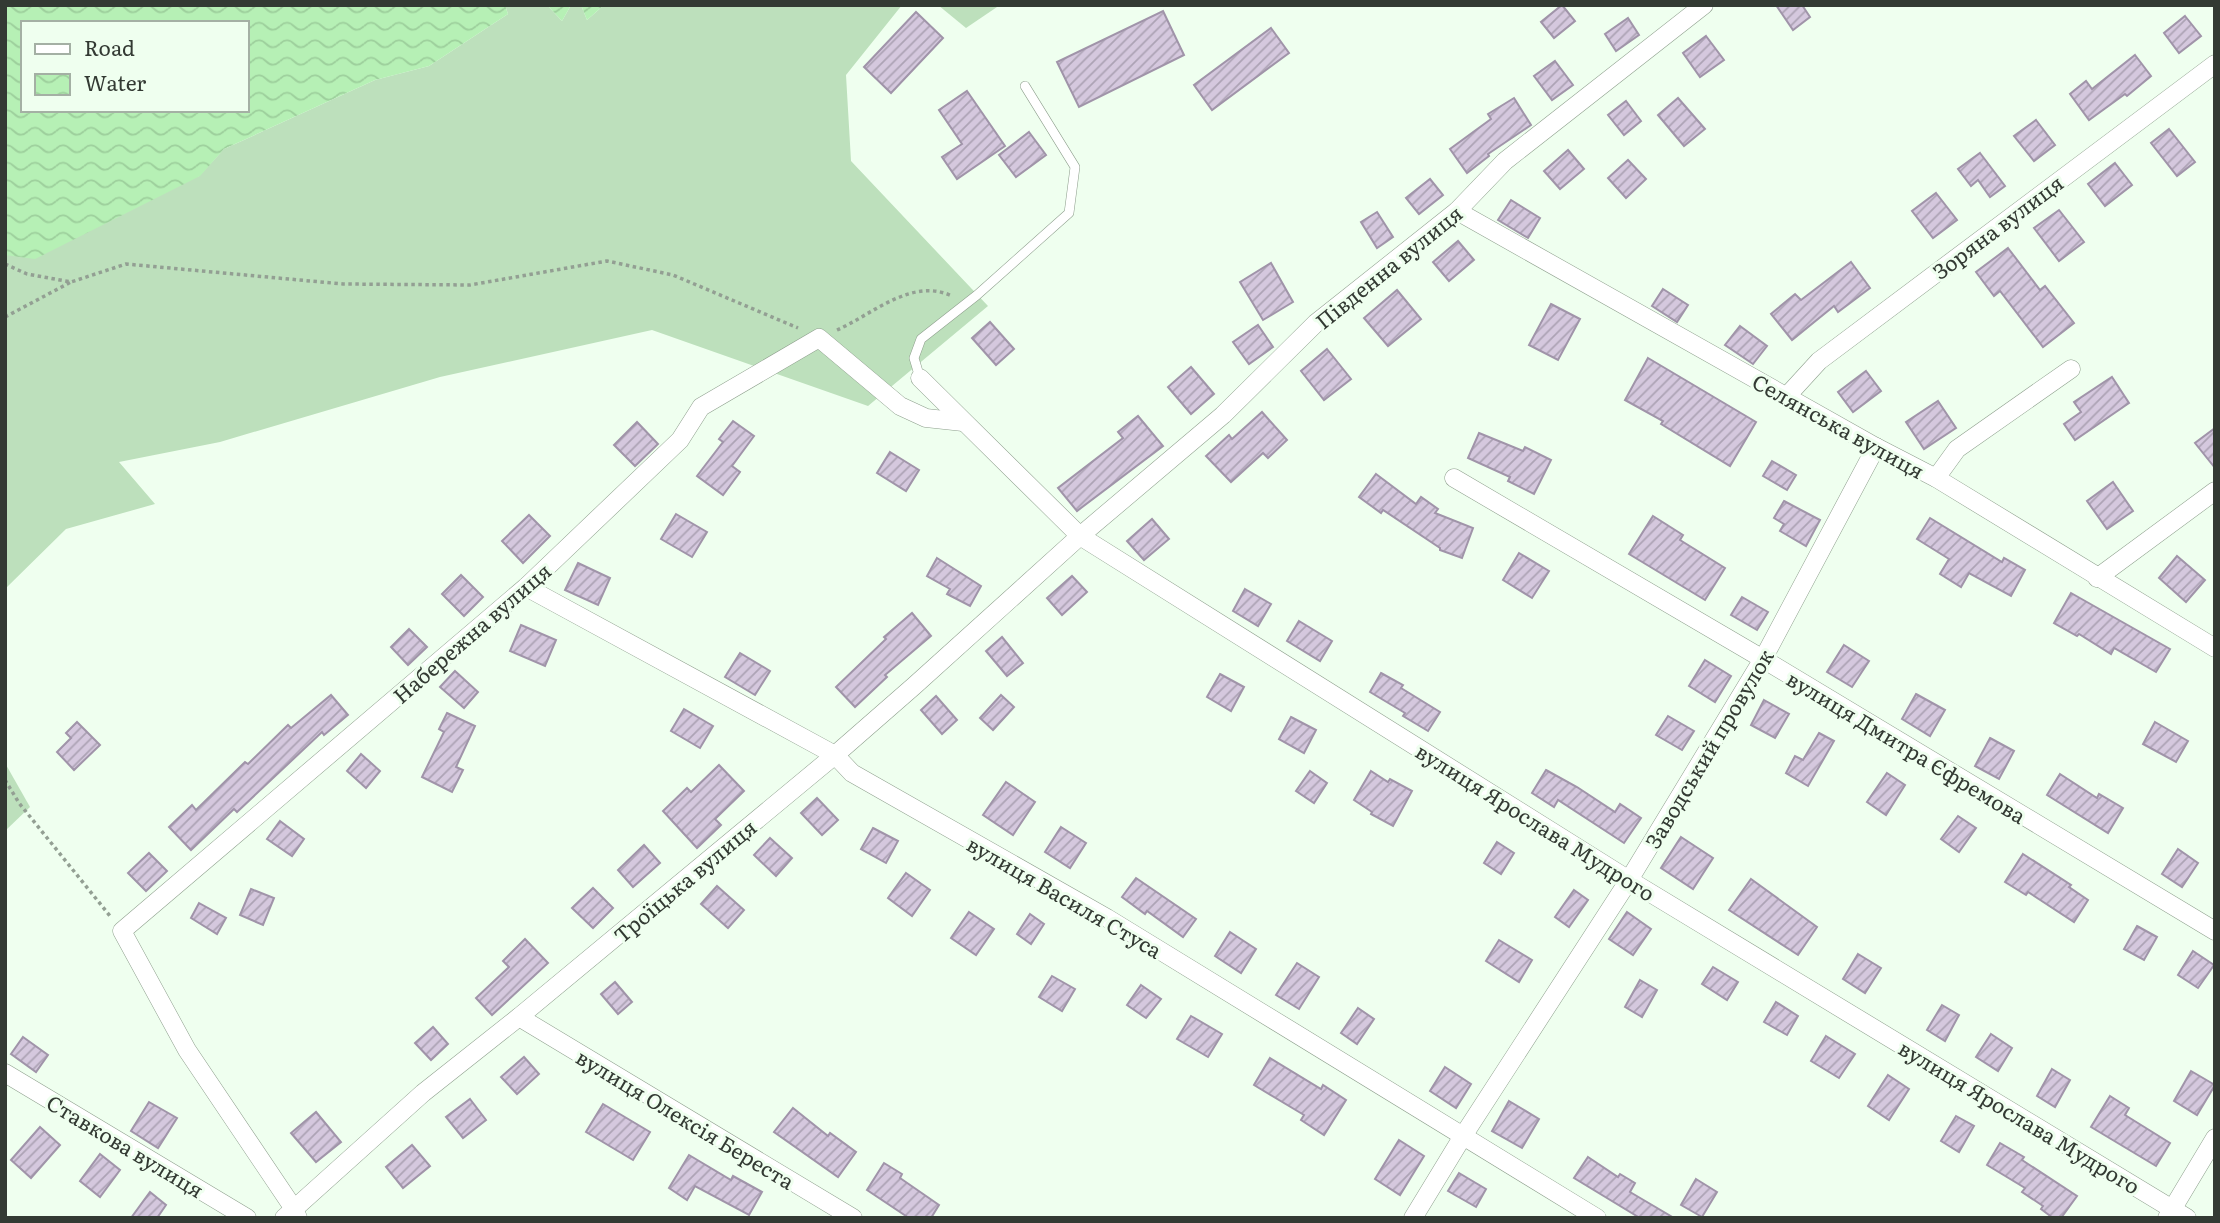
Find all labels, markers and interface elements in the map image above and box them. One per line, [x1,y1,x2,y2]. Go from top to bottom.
legend [21,21,248,112]
text: Road [84,31,135,62]
text: Water [84,66,146,97]
street label: Зоряна вулиця [1925,166,2069,286]
street label: Південна вулиця [1308,197,1468,335]
street label: Селянська вулиця [1747,365,1931,485]
street label: Набережна вулиця [385,555,557,709]
street label: Заводський провулок [1636,642,1780,853]
street label: вулиця Дмитра Єфремова [1782,662,2033,830]
street label: вулиця Ярослава Мудрого [1410,735,1662,907]
street label: Троїцька вулиця [606,811,762,949]
street label: вулиця Василя Стуса [962,827,1169,965]
street label: вулиця Ярослава Мудрого [1893,1031,2147,1201]
street label: вулиця Олексія Береста [571,1040,802,1196]
street label: Ставкова вулиця [42,1086,210,1204]

